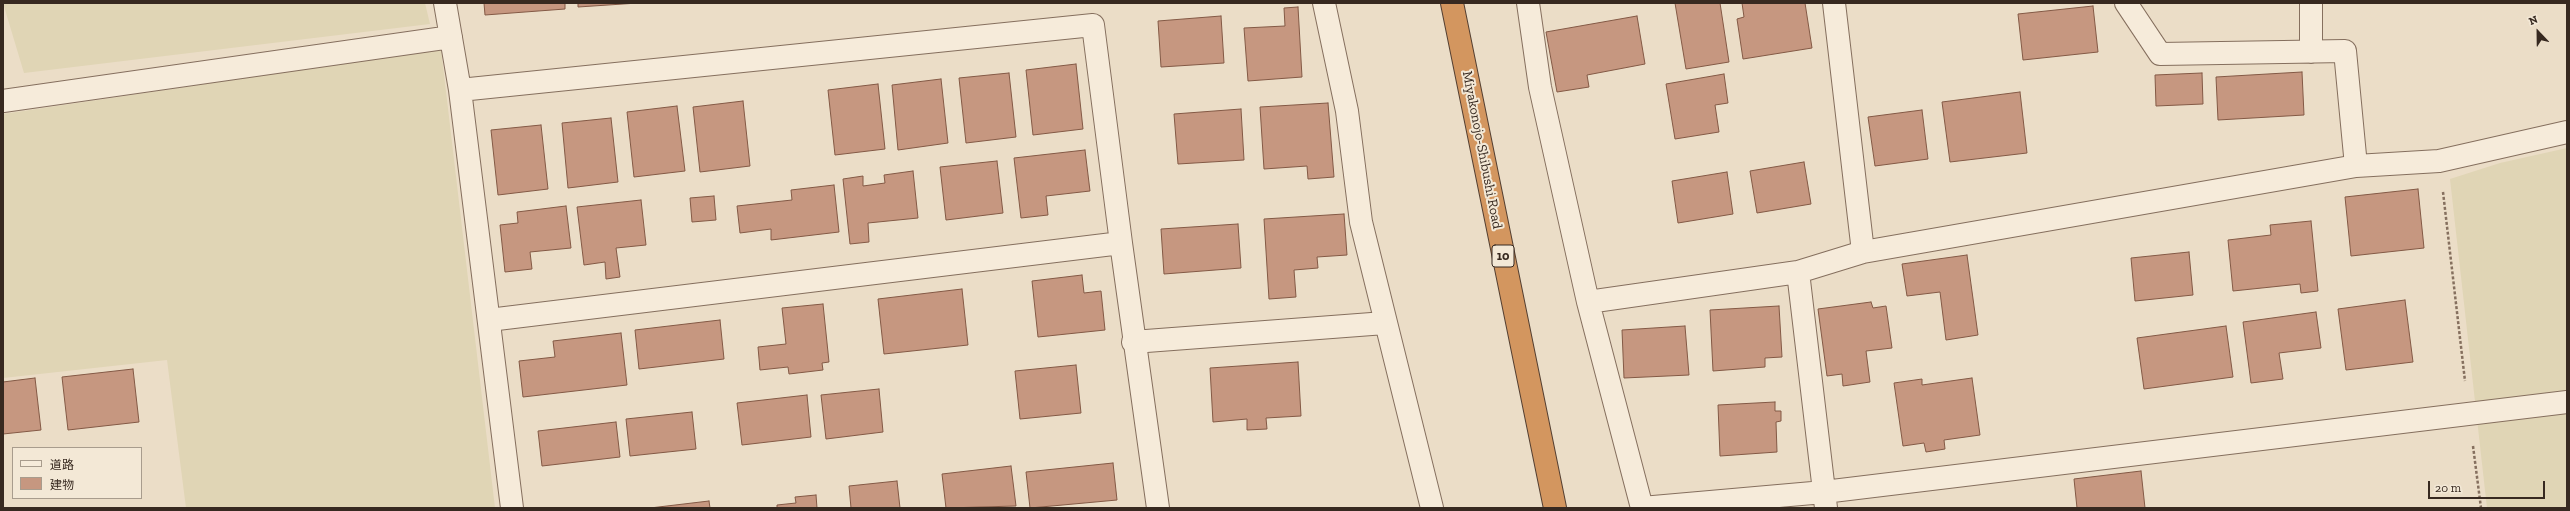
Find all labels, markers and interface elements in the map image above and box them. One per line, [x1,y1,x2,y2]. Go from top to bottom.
north arrow [2518,12,2558,52]
text: N [2527,13,2540,28]
street label: Miyakonojo-Shibushi Road [1458,70,1506,230]
road number: 10 [1492,245,1514,267]
legend [12,447,142,499]
text: 道路 [50,458,74,472]
scale bar [2430,473,2547,499]
text: 建物 [50,478,74,492]
text: 20 m [2435,481,2461,495]

